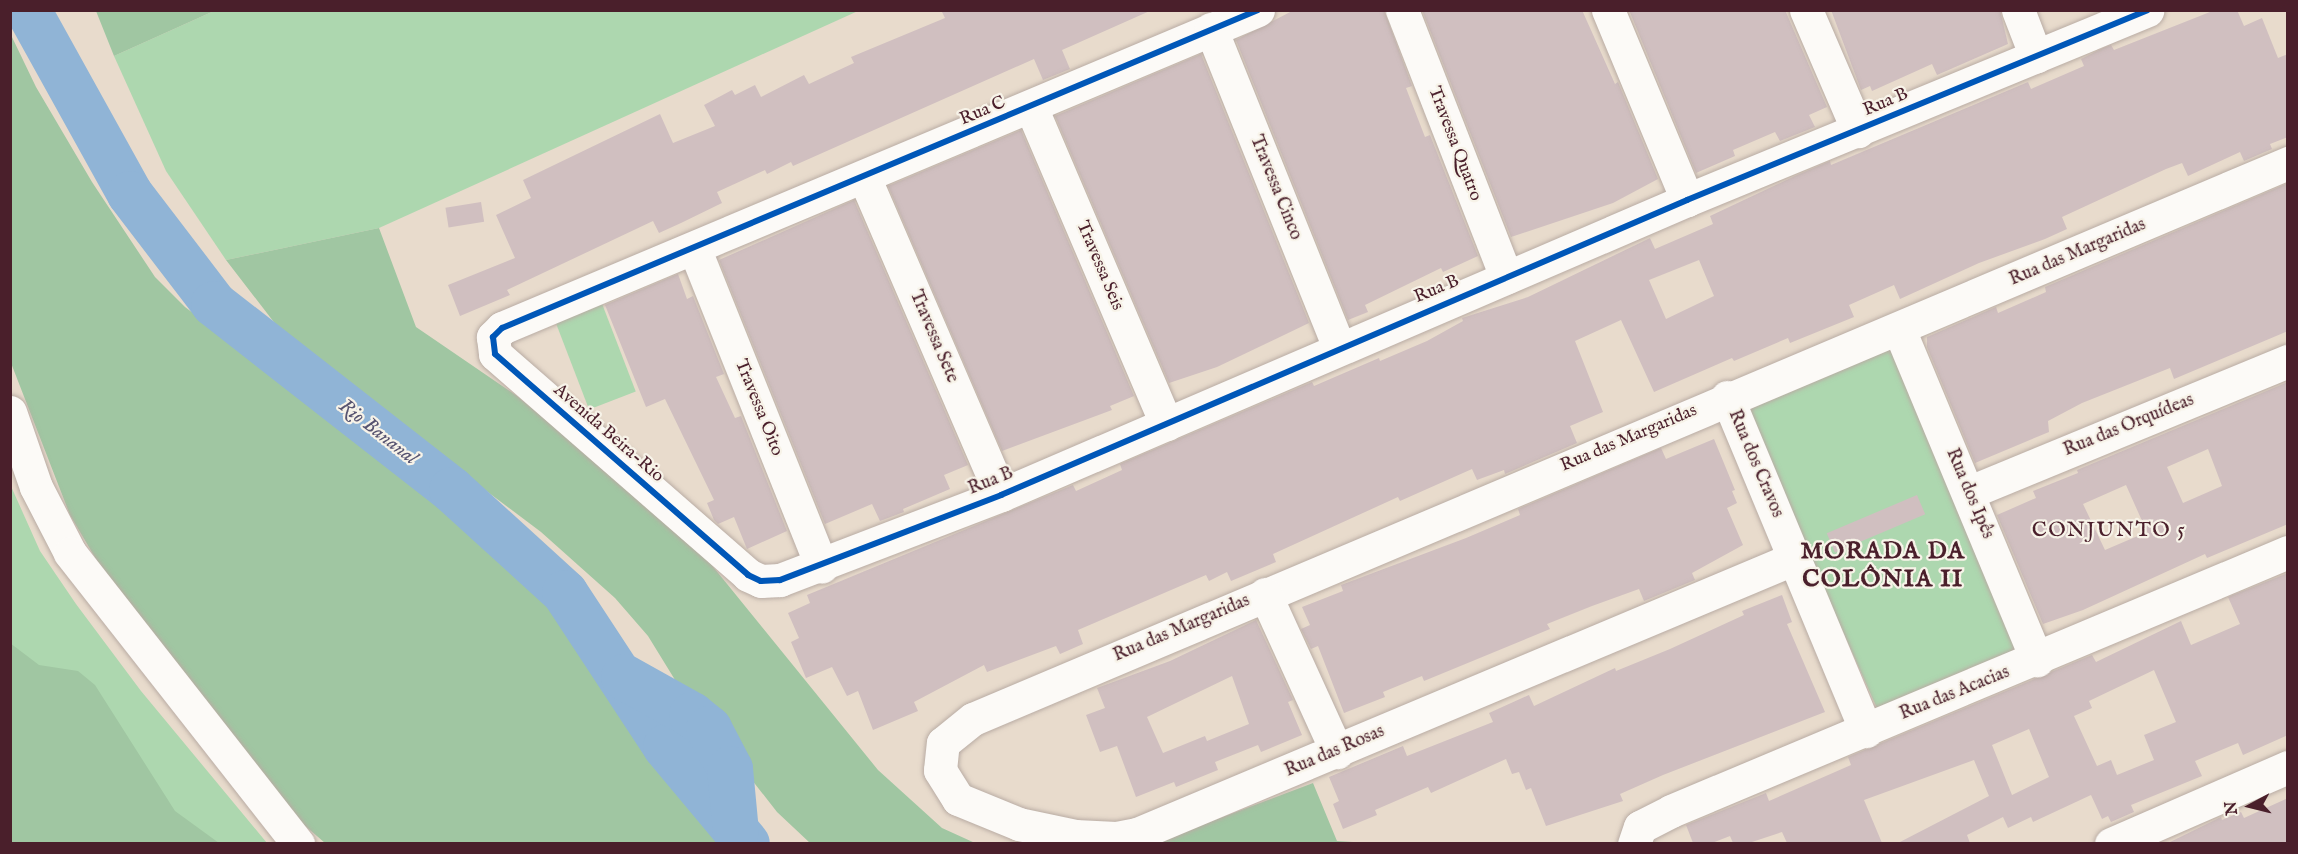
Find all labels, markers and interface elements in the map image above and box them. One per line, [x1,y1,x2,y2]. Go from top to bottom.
street label: Travessa Quatro [1422,84,1486,204]
street label: Rua B [1860,84,1912,122]
street label: Rua C [957,93,1009,131]
street label: Travessa Cinco [1244,132,1306,244]
street label: Rua das Margaridas [2006,214,2150,292]
street label: Travessa Seis [1070,218,1128,314]
street label: Rua B [1411,271,1463,309]
street label: Travessa Sete [904,288,962,386]
street label: Travessa Oito [729,357,787,459]
street label: Avenida Beira-Rio [548,380,668,488]
street label: Rua das Orquídeas [2061,390,2197,462]
water label: Rio Bananal [334,394,422,470]
street label: Rua das Margaridas [1557,400,1701,478]
street label: Rua dos Cravos [1723,407,1787,521]
street label: Rua dos Ipês [1940,446,1998,542]
street label: Rua B [965,463,1017,501]
district label: CONJUNTO 5 [2032,518,2186,544]
district label: MORADA DA COLÔNIA II [1800,538,1966,594]
street label: Rua das Margaridas [1110,590,1254,668]
street label: Rua das Acacias [1897,662,2013,726]
street label: Rua das Rosas [1282,721,1388,783]
north arrow [2220,776,2280,836]
text: N [2221,800,2243,816]

